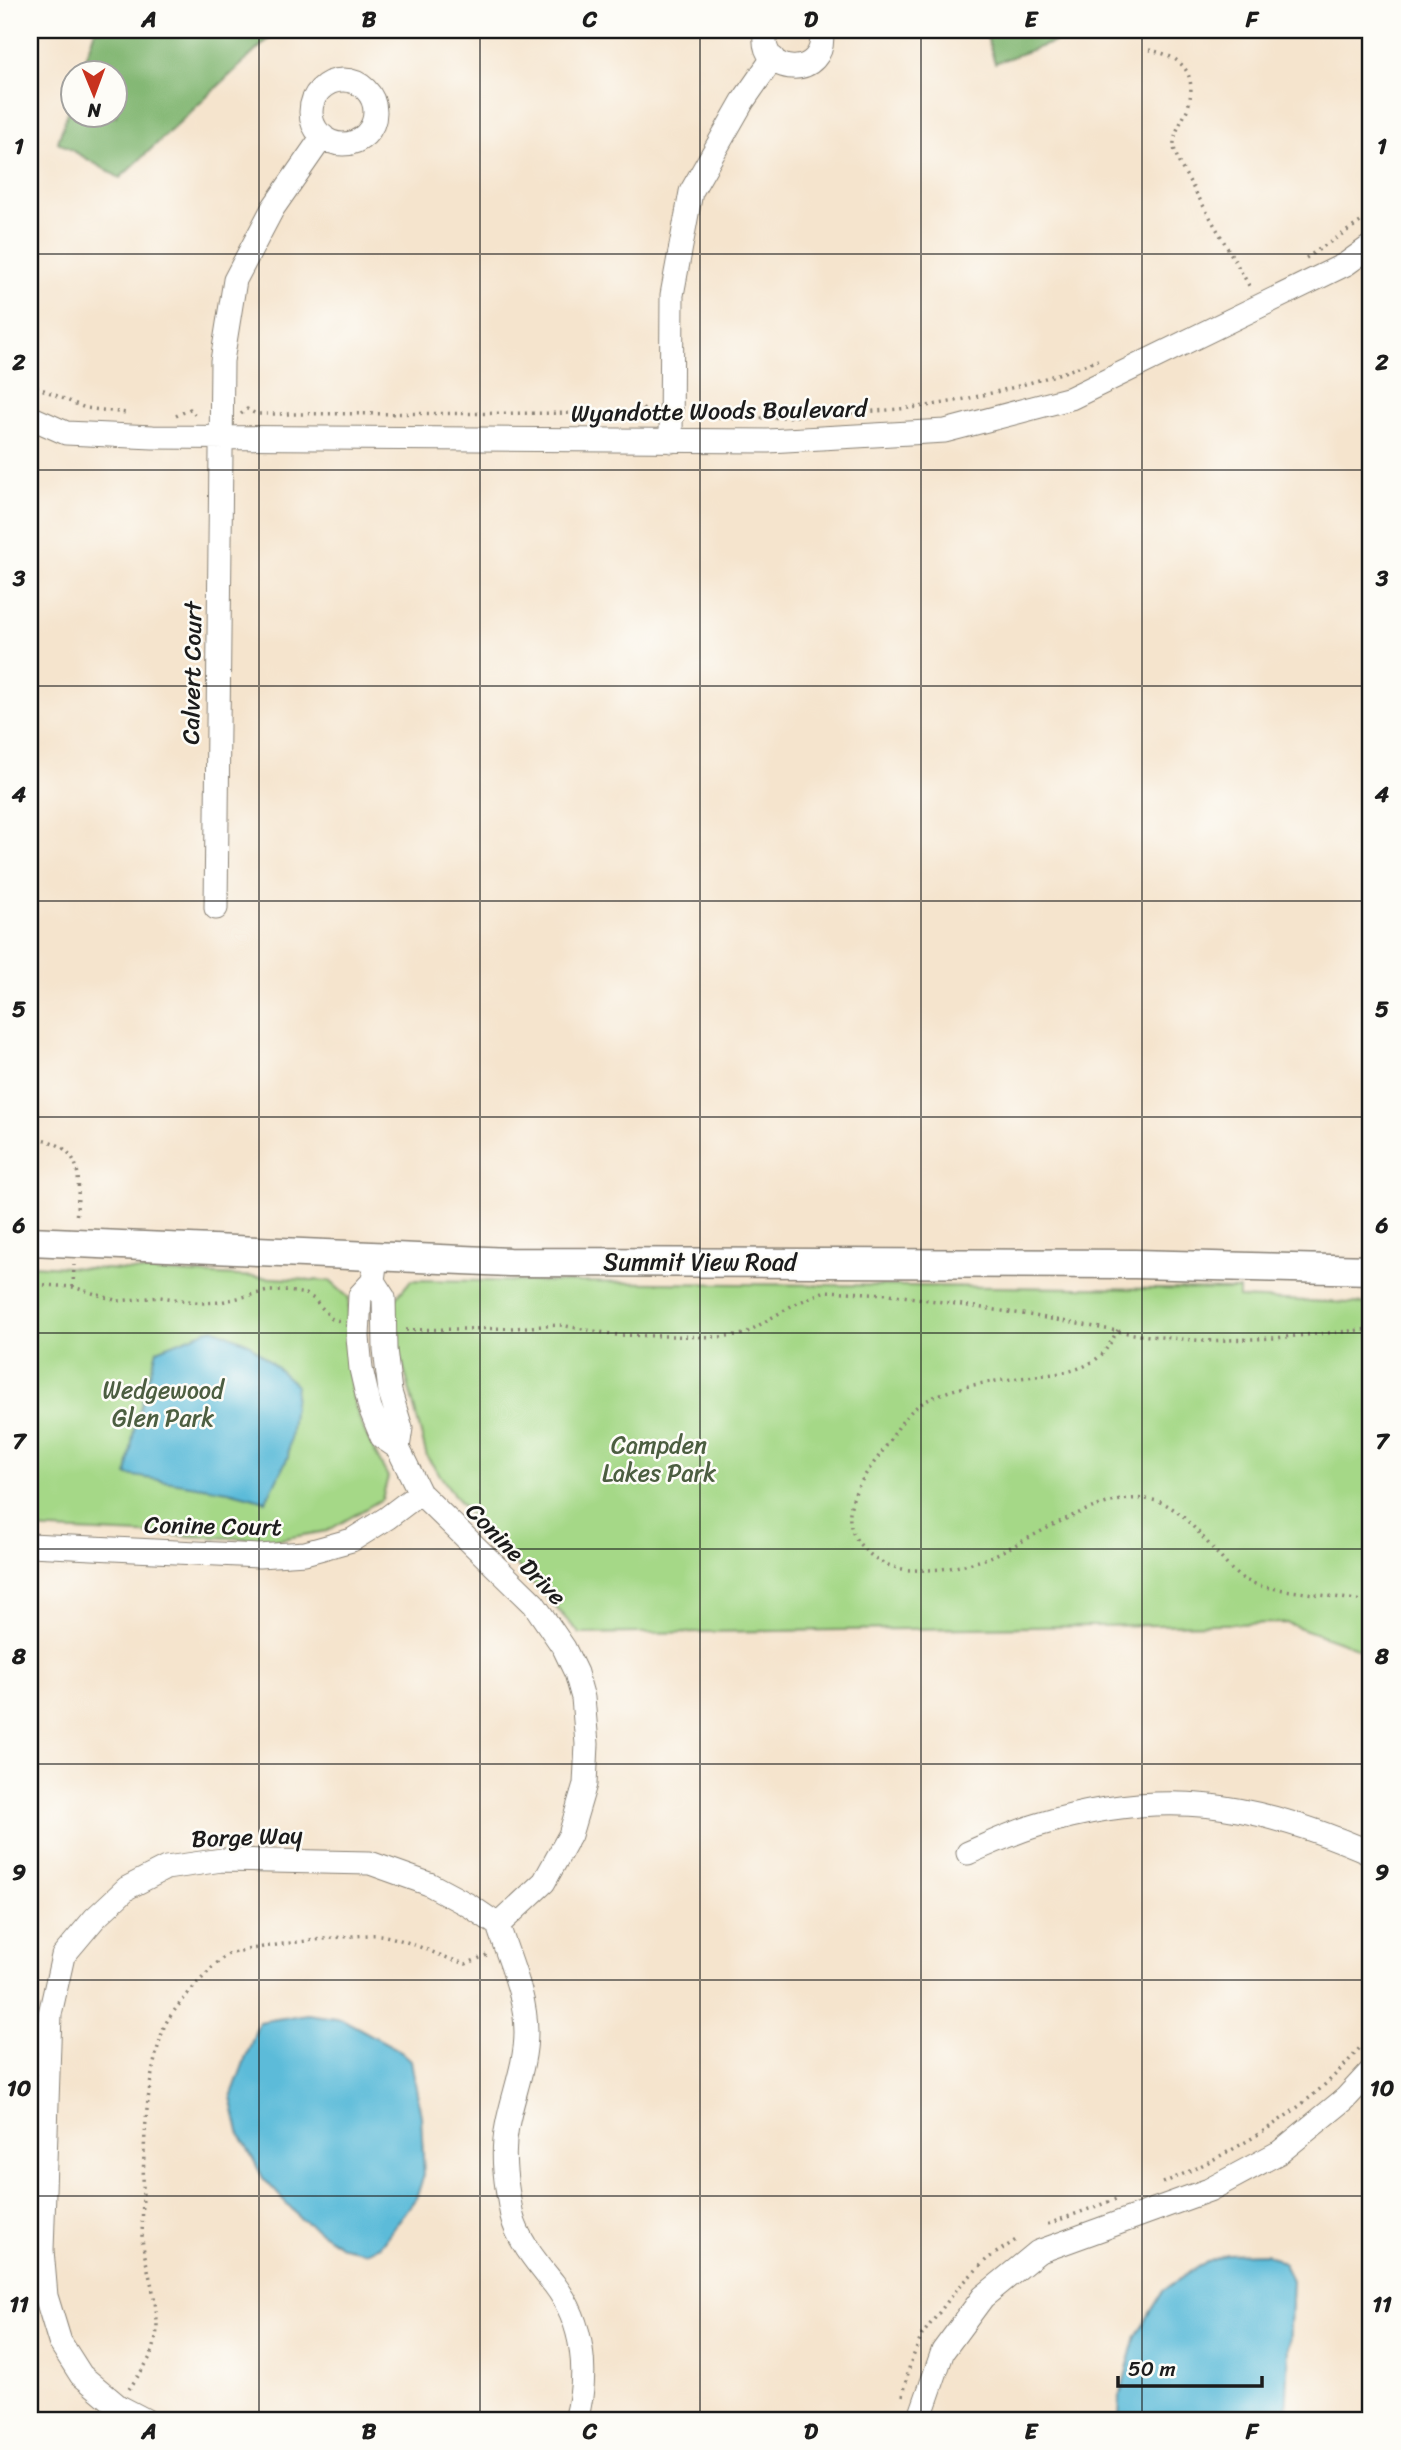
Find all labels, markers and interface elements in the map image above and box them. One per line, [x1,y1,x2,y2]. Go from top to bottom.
text: A [140,0,157,40]
text: B [362,0,377,40]
text: C [582,0,598,40]
text: D [804,0,819,40]
text: E [1025,0,1040,40]
text: F [1245,0,1260,40]
north arrow [60,60,130,130]
text: N [87,94,102,127]
text: 1 [14,126,24,167]
text: 1 [1377,126,1387,167]
text: 2 [11,342,26,383]
text: 2 [1374,342,1389,383]
street label: Wyandotte Woods Boulevard [571,387,869,435]
text: 3 [12,558,26,599]
text: 3 [1375,558,1389,599]
street label: Calvert Court [170,600,214,745]
text: 4 [11,774,27,815]
text: 4 [1374,774,1390,815]
text: 5 [12,989,26,1030]
text: 5 [1375,989,1389,1030]
text: 6 [11,1205,26,1246]
text: 6 [1374,1205,1389,1246]
street label: Summit View Road [603,1241,798,1283]
park label: Wedgewood Glen Park [102,1369,226,1439]
text: 7 [12,1421,27,1462]
text: 7 [1375,1421,1390,1462]
park label: Campden Lakes Park [602,1424,716,1494]
street label: Conine Drive [455,1492,577,1616]
street label: Conine Court [144,1504,282,1548]
text: 8 [11,1636,26,1677]
text: 8 [1374,1636,1389,1677]
street label: Borge Way [191,1814,304,1860]
text: 9 [12,1852,26,1893]
text: 9 [1375,1852,1389,1893]
text: 10 [7,2068,32,2109]
text: 10 [1370,2068,1395,2109]
text: 11 [9,2284,29,2325]
text: 11 [1372,2284,1392,2325]
scale bar [1118,2345,1261,2389]
text: 50 m [1128,2350,1176,2388]
text: A [140,2411,157,2450]
text: B [362,2411,377,2450]
text: C [582,2411,598,2450]
text: D [804,2411,819,2450]
text: E [1025,2411,1040,2450]
text: F [1245,2411,1260,2450]

